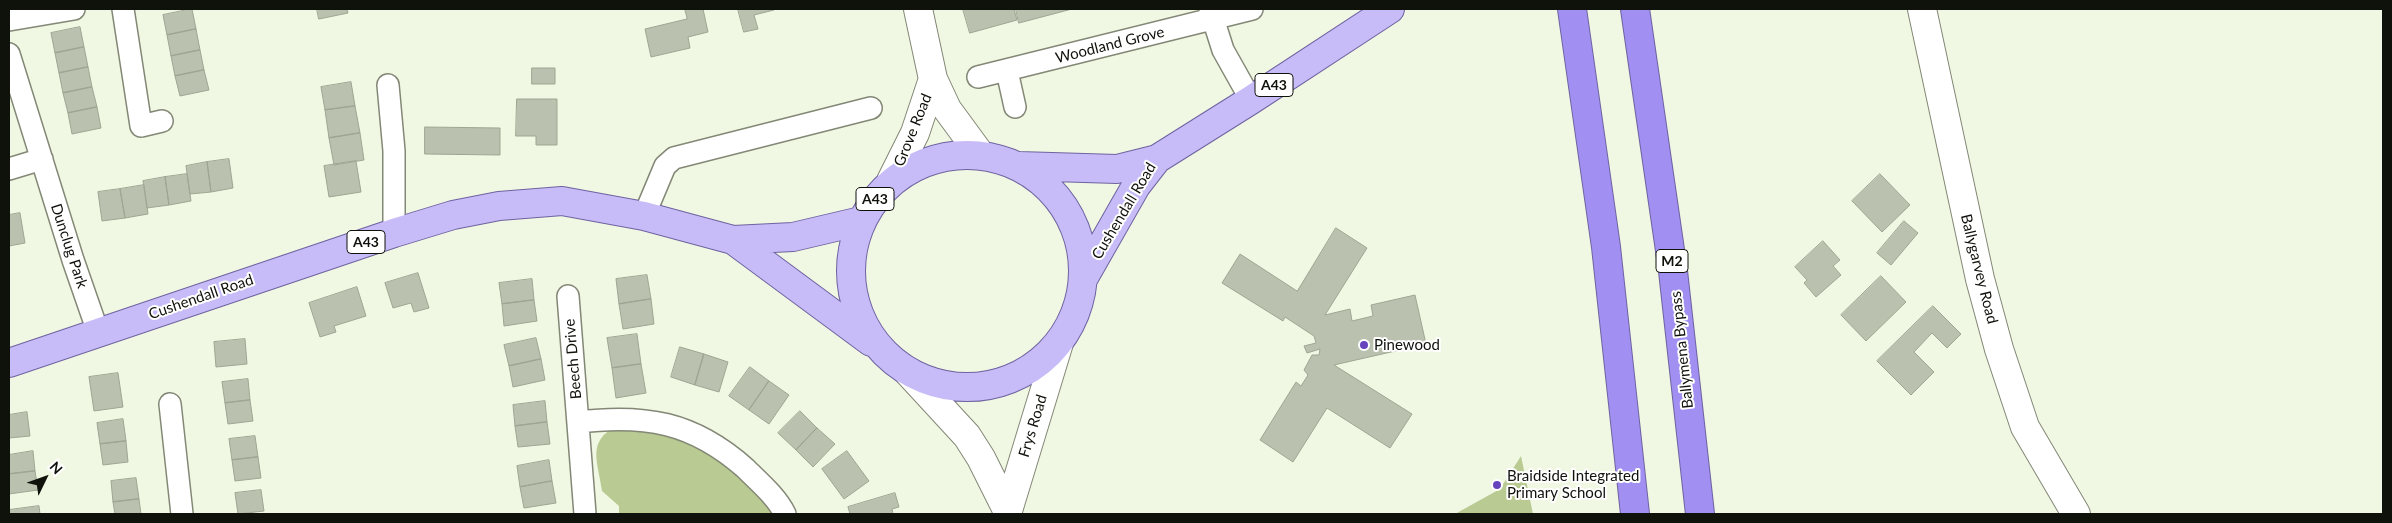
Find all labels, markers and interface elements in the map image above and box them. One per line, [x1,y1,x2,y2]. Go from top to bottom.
street label: Woodland Grove [1054,23,1166,67]
road number: A43 [1255,74,1293,96]
street label: Grove Road [890,91,936,169]
street label: Cushendall Road [1088,159,1160,263]
road number: A43 [856,188,894,210]
street label: Dunclug Park [47,201,91,291]
street label: Ballygarvey Road [1957,212,2001,326]
road number: A43 [347,230,385,253]
road number: M2 [1656,250,1688,272]
street label: Cushendall Road [146,271,256,323]
street label: Ballymena Bypass [1667,290,1697,410]
street label: Beech Drive [561,318,585,400]
place label: Pinewood [1374,336,1440,354]
marker: Pinewood [1358,339,1370,351]
street label: Frys Road [1015,393,1051,459]
north arrow [20,453,70,503]
text: N [47,458,66,477]
place label: Braidside Integrated Primary School [1507,467,1639,502]
marker: Braidside Integrated Primary School [1491,479,1503,491]

